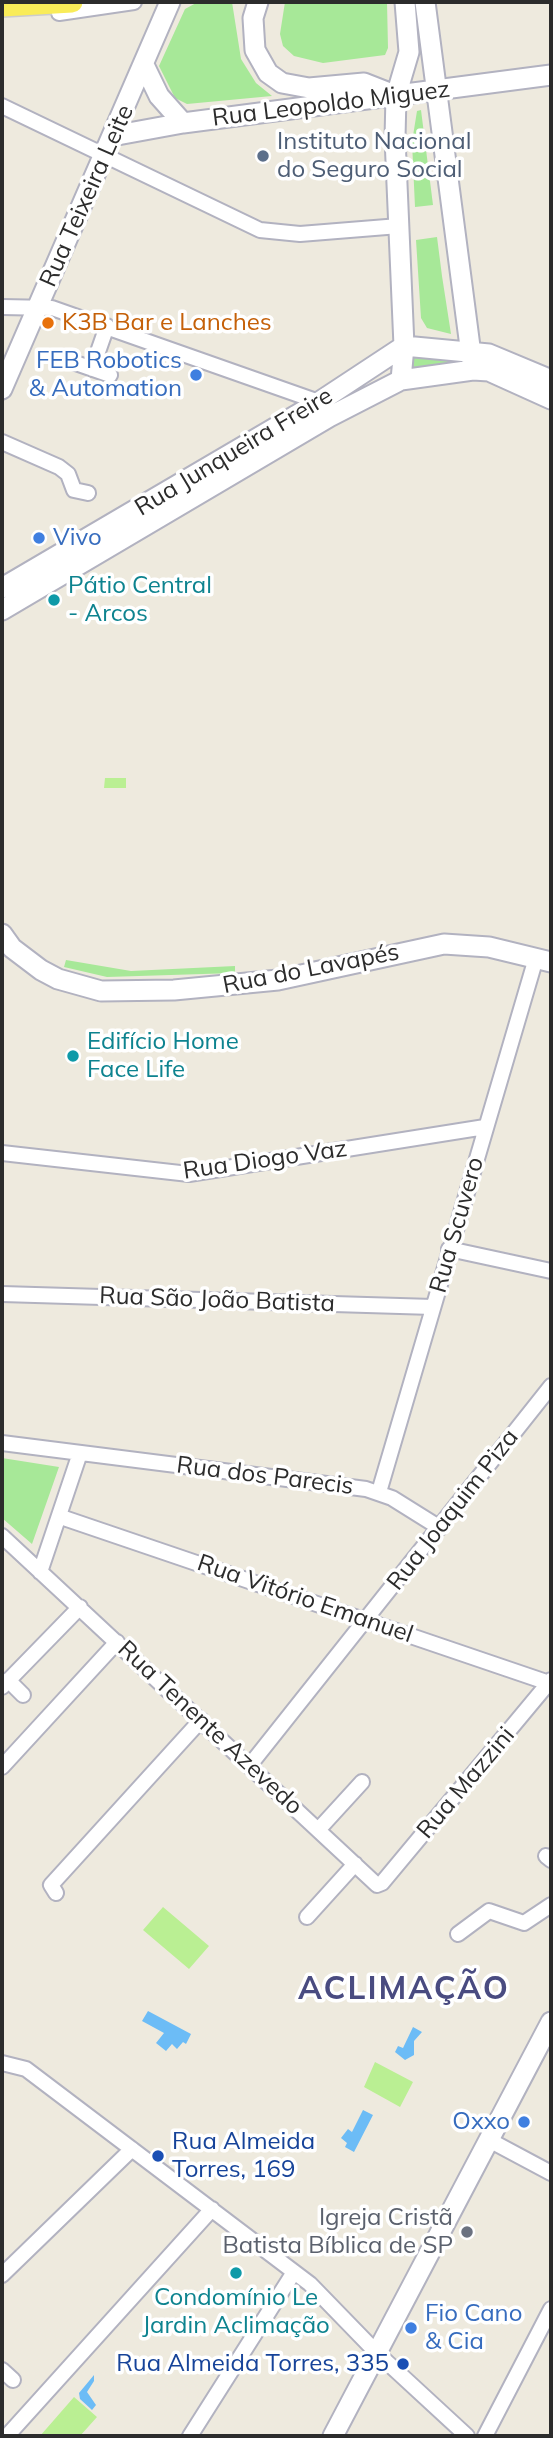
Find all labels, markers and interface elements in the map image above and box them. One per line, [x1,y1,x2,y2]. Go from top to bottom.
street label: Rua Leopoldo Miguez [211,75,451,133]
street label: Rua Teixeira Leite [34,101,140,291]
place label: Instituto Nacional do Seguro Social [277,128,471,184]
marker: Instituto Nacional do Seguro Social [255,148,271,164]
place label: K3B Bar e Lanches [62,309,272,337]
marker: K3B Bar e Lanches [40,315,56,331]
place label: FEB Robotics & Automation [29,347,182,403]
marker: FEB Robotics & Automation [188,367,204,383]
street label: Rua Junqueira Freire [130,382,338,522]
place label: Vivo [53,524,102,552]
marker: Vivo [31,530,47,546]
place label: Pátio Central - Arcos [68,572,212,628]
marker: Pátio Central - Arcos [46,592,62,608]
street label: Rua do Lavapés [220,938,402,1000]
place label: Edifício Home Face Life [87,1028,239,1084]
marker: Edifício Home Face Life [65,1048,81,1064]
street label: Rua Diogo Vaz [181,1134,349,1186]
street label: Rua Scuvero [424,1154,490,1296]
street label: Rua São João Batista [99,1281,335,1319]
street label: Rua Joaquim Piza [381,1424,525,1596]
street label: Rua dos Parecis [175,1451,355,1501]
street label: Rua Vitório Emanuel [193,1549,417,1649]
street label: Rua Tenente Azevedo [112,1635,308,1821]
street label: Rua Mazzini [411,1721,521,1845]
district label: ACLIMAÇÃO [299,1970,509,2008]
place label: Oxxo [452,2108,510,2136]
marker: Oxxo [516,2114,532,2130]
place label: Rua Almeida Torres, 169 [172,2128,315,2184]
marker: Rua Almeida Torres, 169 [150,2148,166,2164]
place label: Igreja Cristã Batista Bíblica de SP [222,2204,453,2260]
marker: Igreja Cristã Batista Bíblica de SP [459,2224,475,2240]
marker: Condomínio Le Jardin Aclimação [228,2265,244,2281]
place label: Condomínio Le Jardin Aclimação [142,2284,330,2340]
place label: Fio Cano & Cia [425,2300,522,2356]
marker: Fio Cano & Cia [403,2320,419,2336]
place label: Rua Almeida Torres, 335 [116,2350,389,2378]
marker: Rua Almeida Torres, 335 [395,2356,411,2372]

